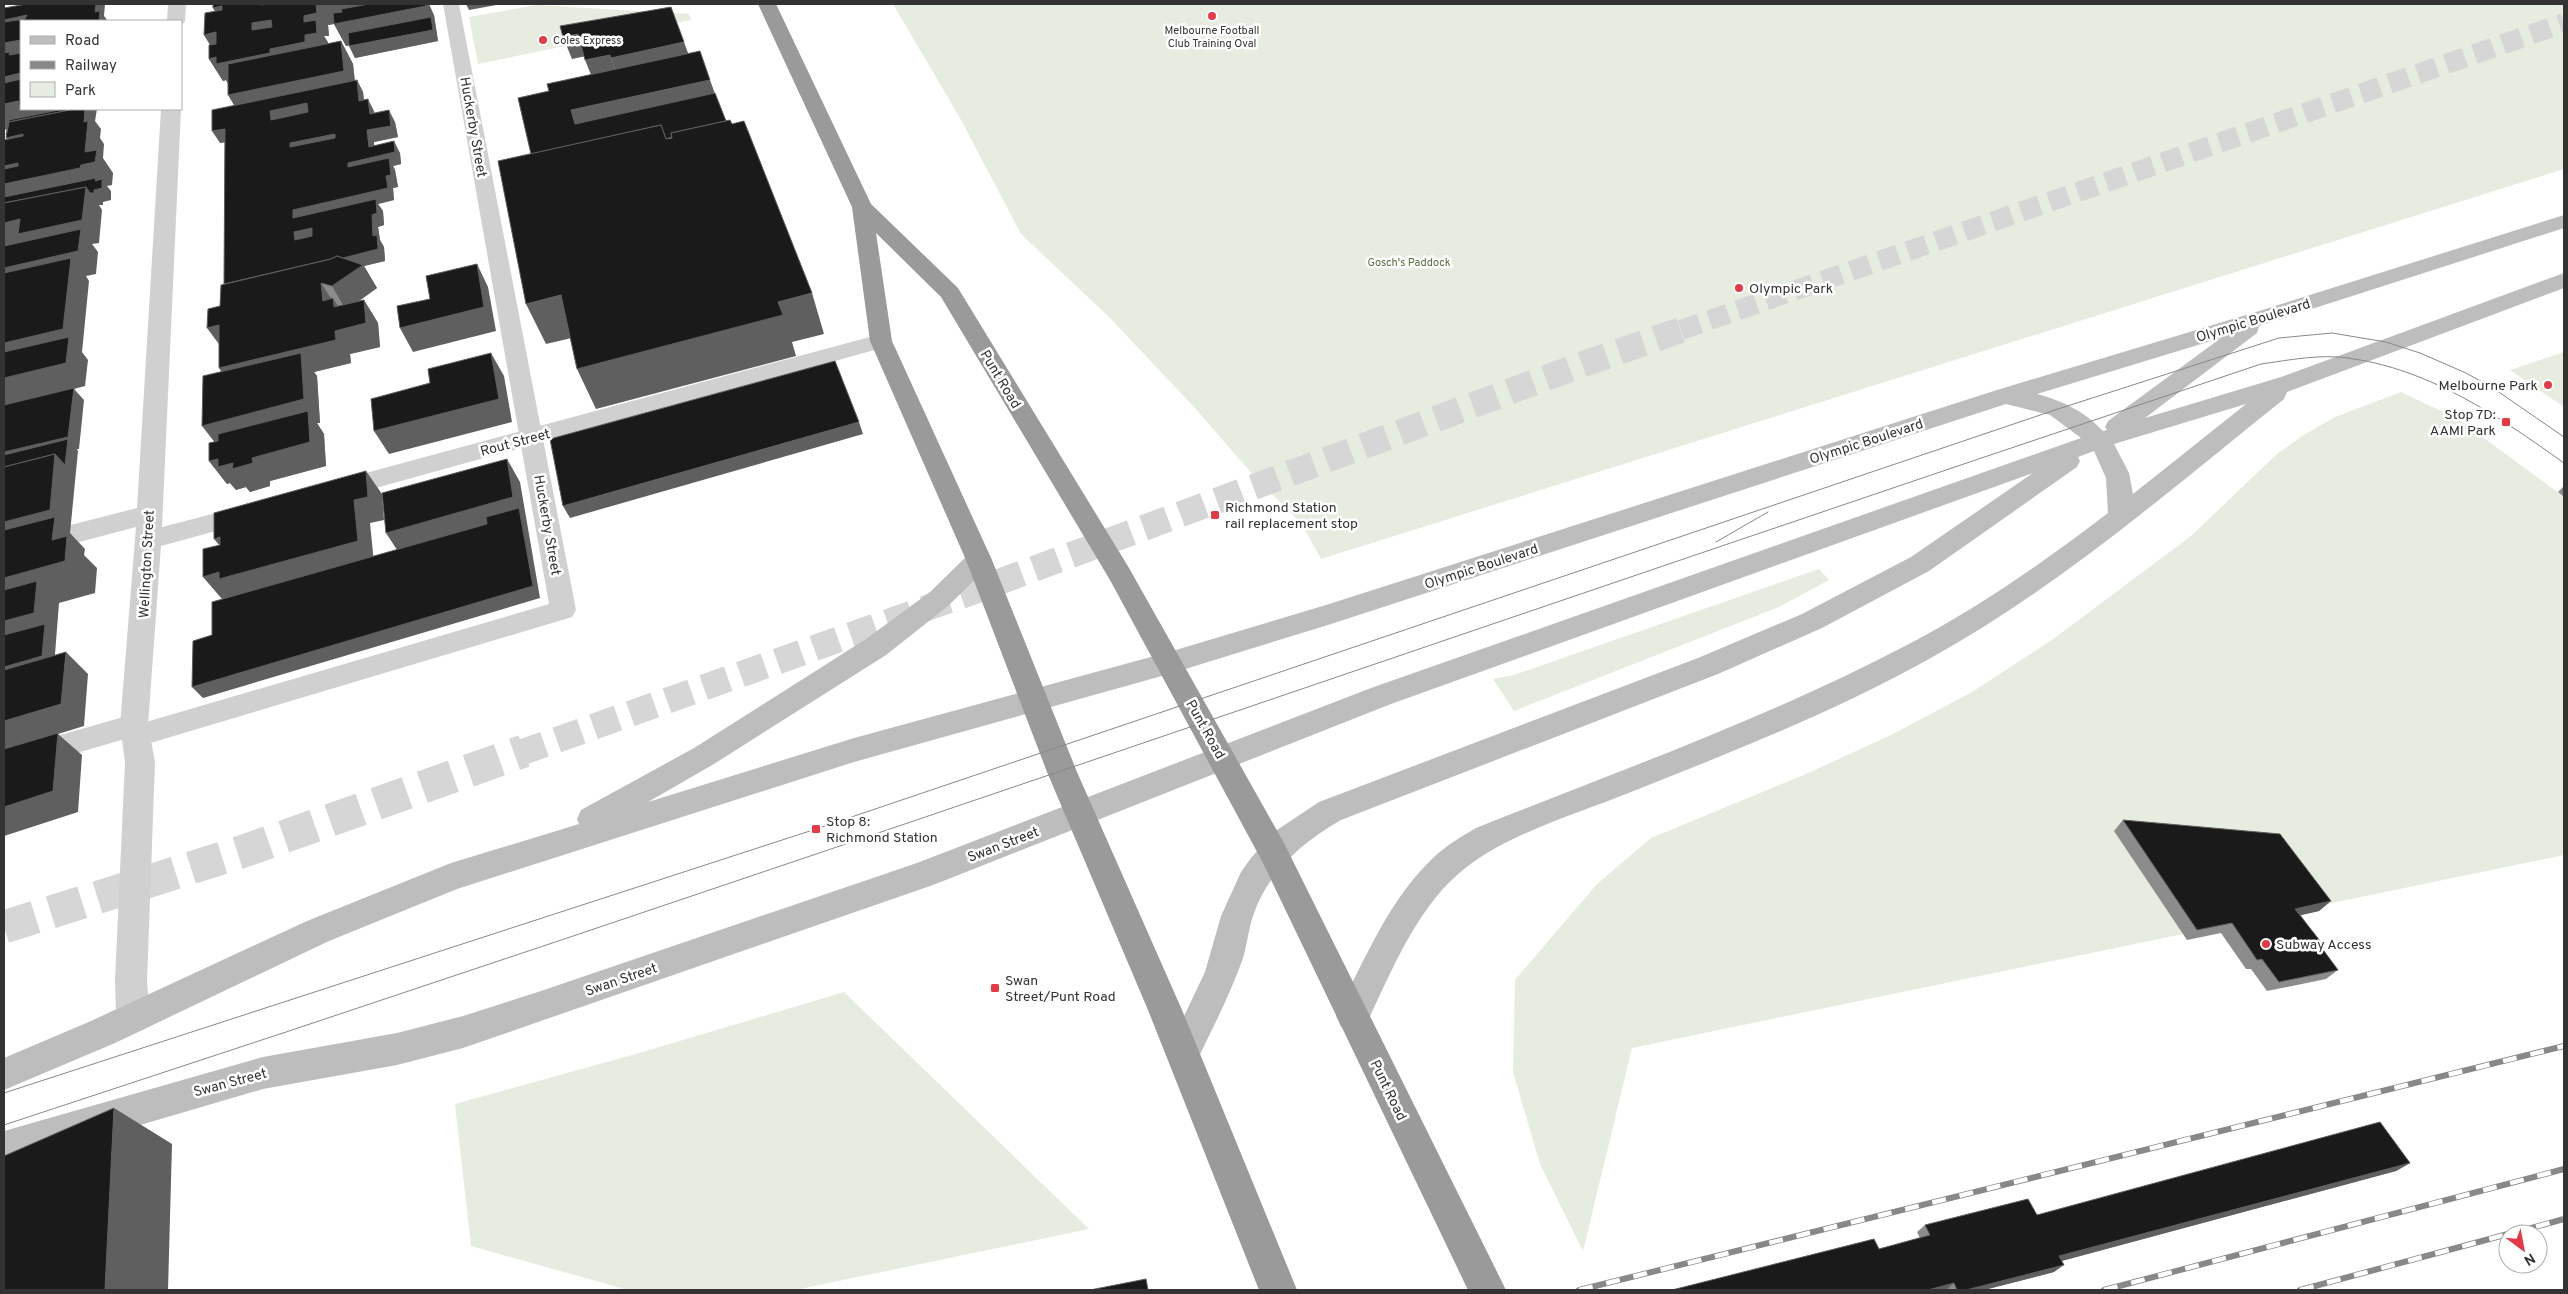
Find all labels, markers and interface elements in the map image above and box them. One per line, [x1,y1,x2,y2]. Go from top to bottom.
marker: Melbourne Football Club Training Oval [1206,10,1218,22]
legend [20,20,182,110]
place label: Melbourne Football Club Training Oval [1165,24,1260,51]
text: Road [65,32,100,51]
marker: Coles Express [537,34,549,46]
place label: Coles Express [553,34,621,48]
text: Railway [65,57,117,76]
street label: Huckerby Street [455,76,490,179]
text: Park [65,82,96,101]
park label: Gosch's Paddock [1367,256,1451,270]
place label: Olympic Park [1749,281,1833,298]
marker: Olympic Park [1733,282,1745,294]
street label: Olympic Boulevard [2194,296,2313,347]
street label: Punt Road [976,347,1024,412]
place label: Melbourne Park [2438,378,2538,395]
marker: Melbourne Park [2542,379,2554,391]
place label: Stop 7D: AAMI Park [2430,407,2496,440]
street label: Olympic Boulevard [1807,416,1925,469]
marker: Stop 7D: AAMI Park [2500,416,2512,428]
street label: Rout Street [479,426,552,461]
street label: Huckerby Street [529,474,564,577]
place label: Richmond Station rail replacement stop [1225,500,1358,533]
street label: Wellington Street [136,509,159,619]
marker: Richmond Station rail replacement stop [1209,509,1221,521]
street label: Olympic Boulevard [1422,541,1540,594]
street label: Punt Road [1181,697,1228,762]
place label: Stop 8: Richmond Station [826,814,938,847]
marker: Stop 8: Richmond Station [810,823,822,835]
street label: Swan Street [965,824,1042,867]
place label: Subway Access [2276,937,2371,954]
marker: Subway Access [2260,938,2272,950]
street label: Swan Street [583,960,660,1001]
place label: Swan Street/Punt Road [1005,973,1116,1006]
marker: Swan Street/Punt Road [989,982,1001,994]
street label: Punt Road [1366,1058,1410,1124]
street label: Swan Street [192,1066,269,1101]
north arrow [2498,1224,2548,1274]
text: N [2520,1249,2538,1269]

